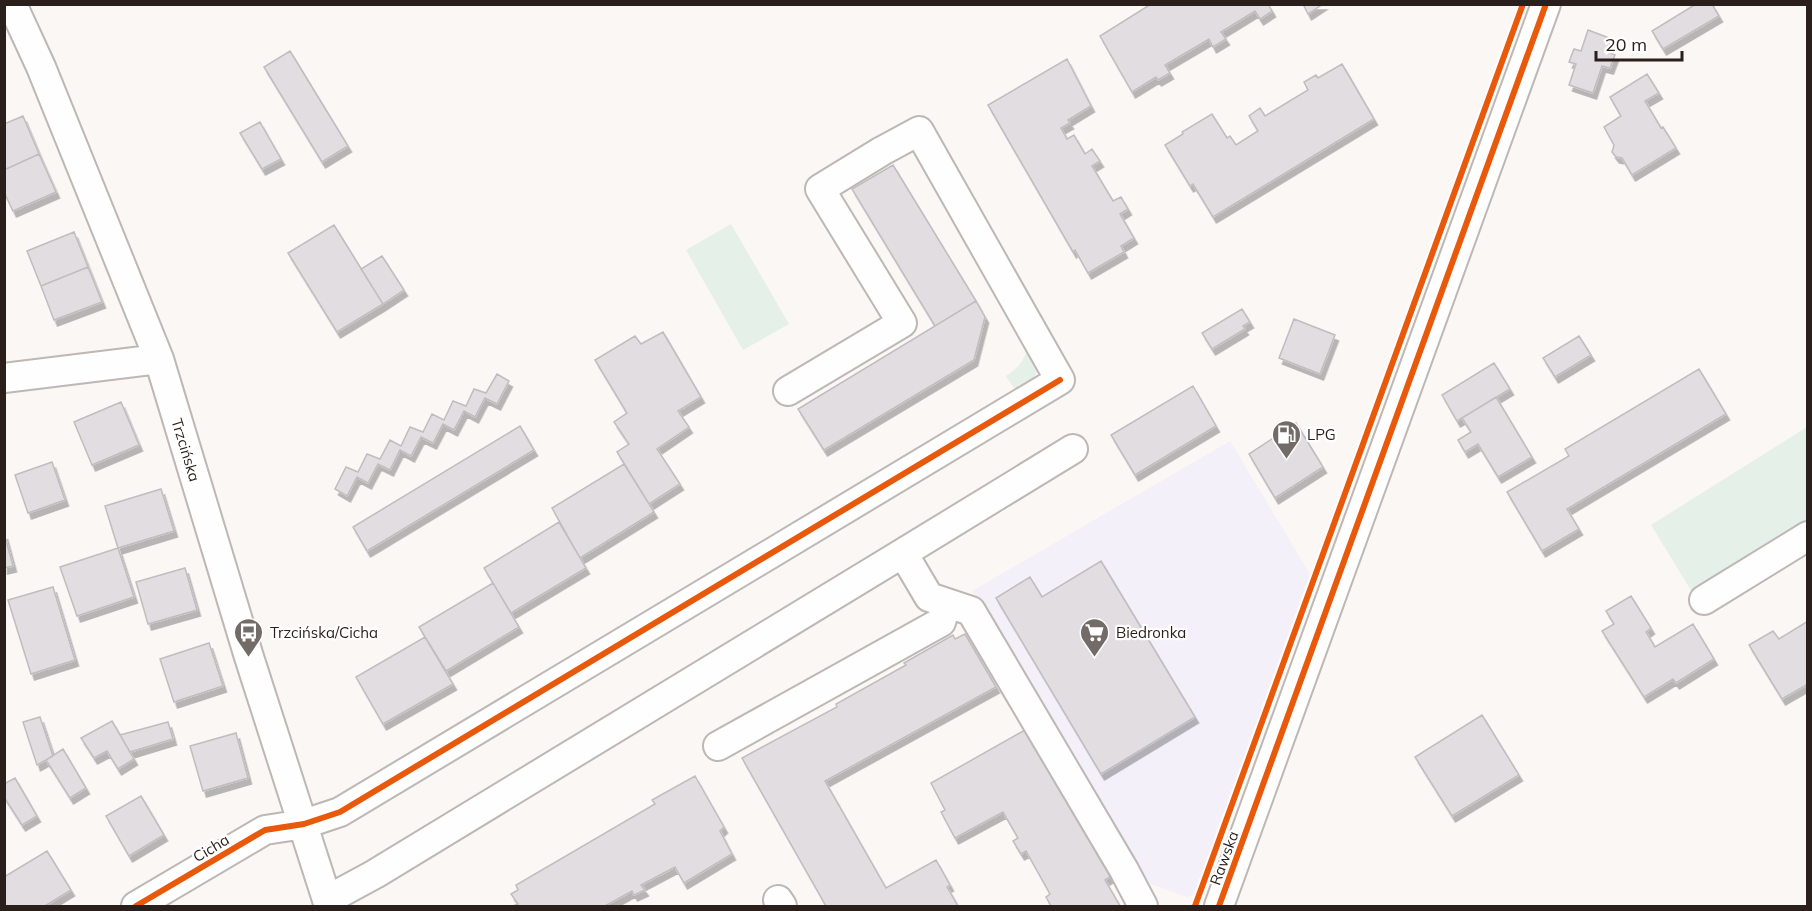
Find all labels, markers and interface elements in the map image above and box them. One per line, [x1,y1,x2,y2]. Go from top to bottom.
scale bar [1596,24,1682,62]
text: 20 m [1605,33,1647,56]
street label: Trzcińska [167,416,205,484]
fuel station icon: LPG [1270,418,1302,460]
place label: LPG [1307,425,1336,444]
bus stop icon: Trzcińska/Cicha [233,616,265,658]
supermarket icon: Biedronka [1079,616,1111,658]
place label: Trzcińska/Cicha [270,623,378,642]
place label: Biedronka [1116,623,1186,642]
street label: Rawska [1205,828,1243,888]
street label: Cicha [189,830,233,866]

